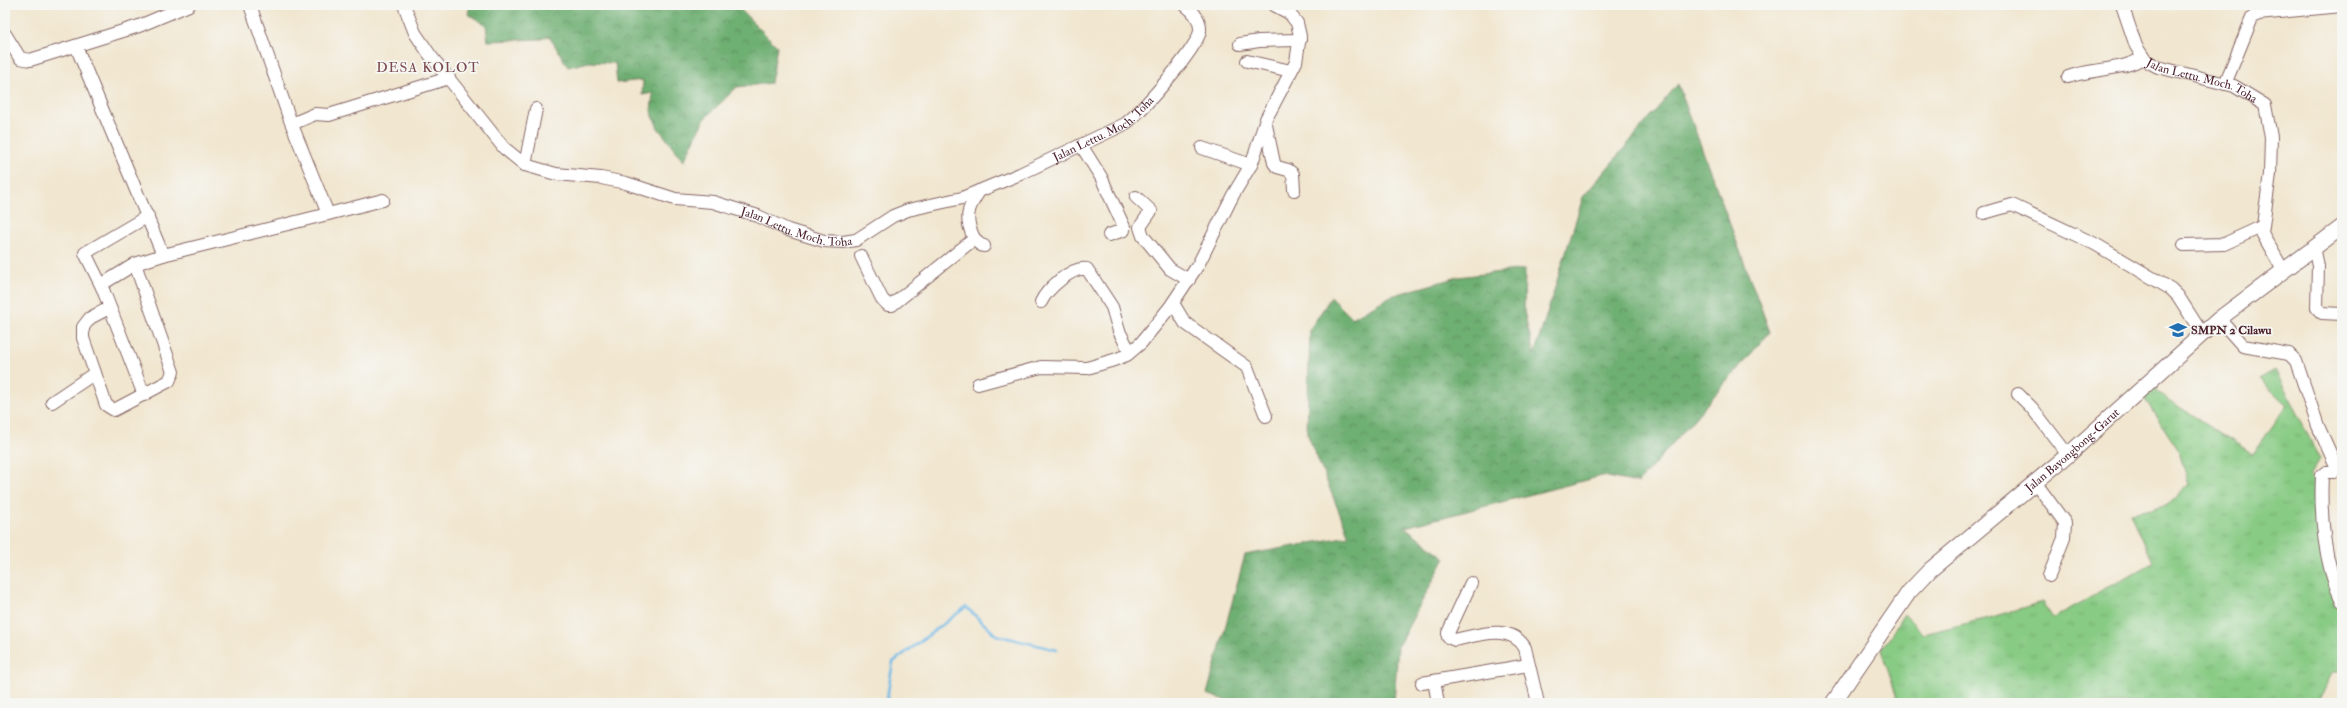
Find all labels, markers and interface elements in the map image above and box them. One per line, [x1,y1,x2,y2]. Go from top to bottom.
street label: Jalan Lettu. Moch. Toha [2143,54,2261,107]
district label: DESA KOLOT [376,59,480,76]
street label: Jalan Lettu. Moch. Toha [1049,92,1158,165]
street label: Jalan Lettu. Moch. Toha [738,203,854,250]
school or university icon: SMPN 2 Cilawu [2168,320,2188,340]
place label: SMPN 2 Cilawu [2191,323,2272,338]
street label: Jalan Bayongbong-Garut [2021,405,2123,496]

